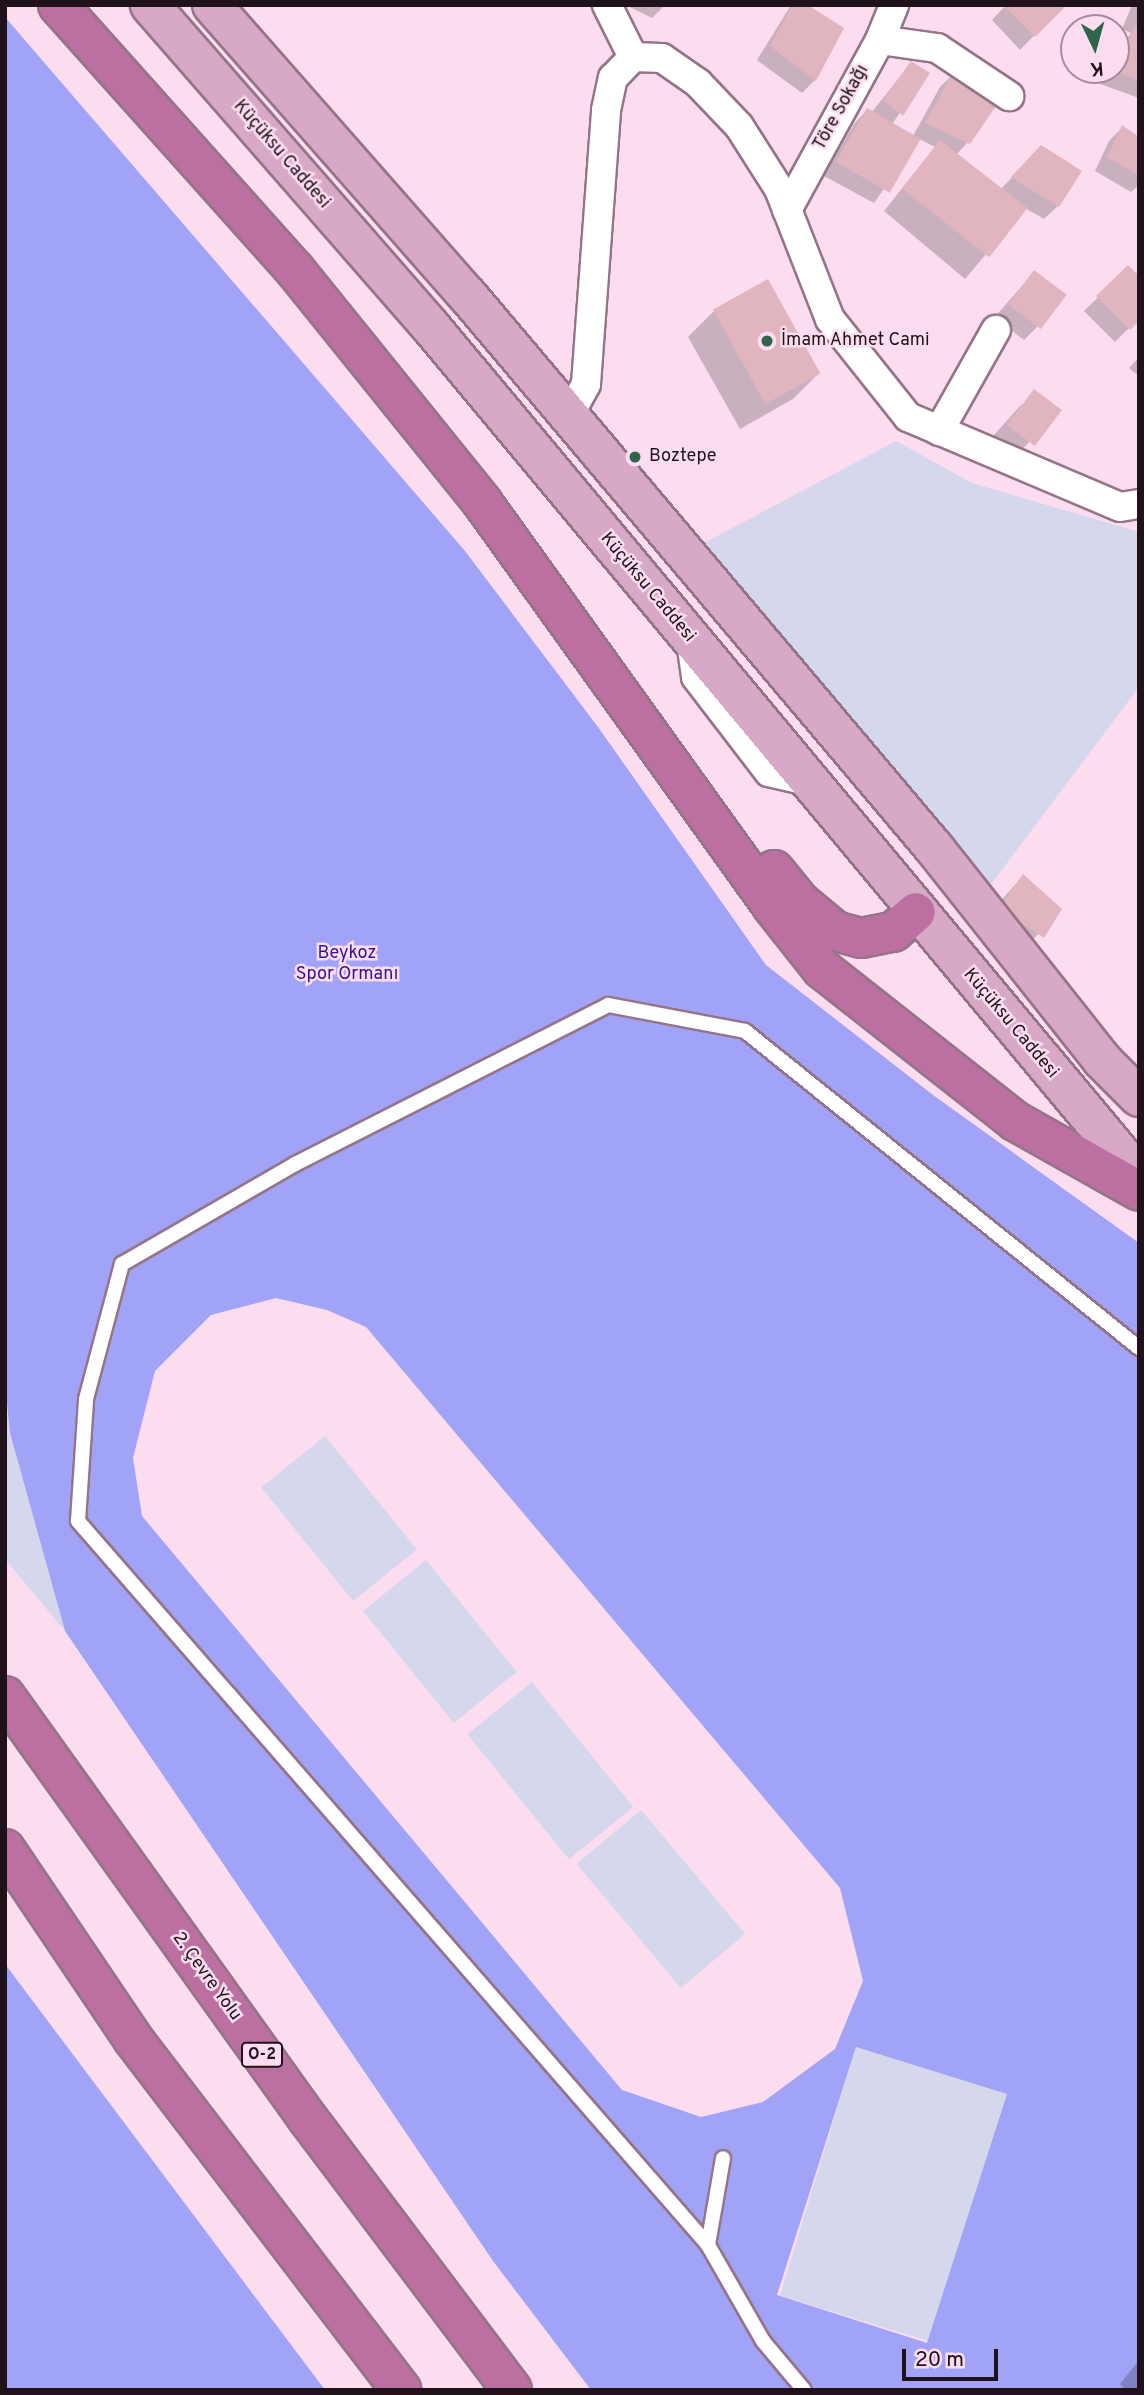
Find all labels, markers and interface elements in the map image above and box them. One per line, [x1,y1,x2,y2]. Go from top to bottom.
north arrow [1060,14,1130,84]
text: K [1089,55,1104,80]
street label: Töre Sokağı [810,62,874,154]
street label: Küçüksu Caddesi [228,96,334,214]
place label: İmam Ahmet Cami [781,330,930,352]
marker: İmam Ahmet Cami [759,333,775,349]
place label: Boztepe [649,446,717,468]
marker: Boztepe [627,449,643,465]
street label: Küçüksu Caddesi [595,529,699,647]
park label: Beykoz Spor Ormanı [296,944,398,986]
street label: Küçüksu Caddesi [958,965,1062,1083]
street label: 2. Çevre Yolu [166,1928,246,2026]
road number: O-2 [241,2042,283,2068]
scale bar [906,2336,1002,2380]
text: 20 m [915,2347,964,2374]

